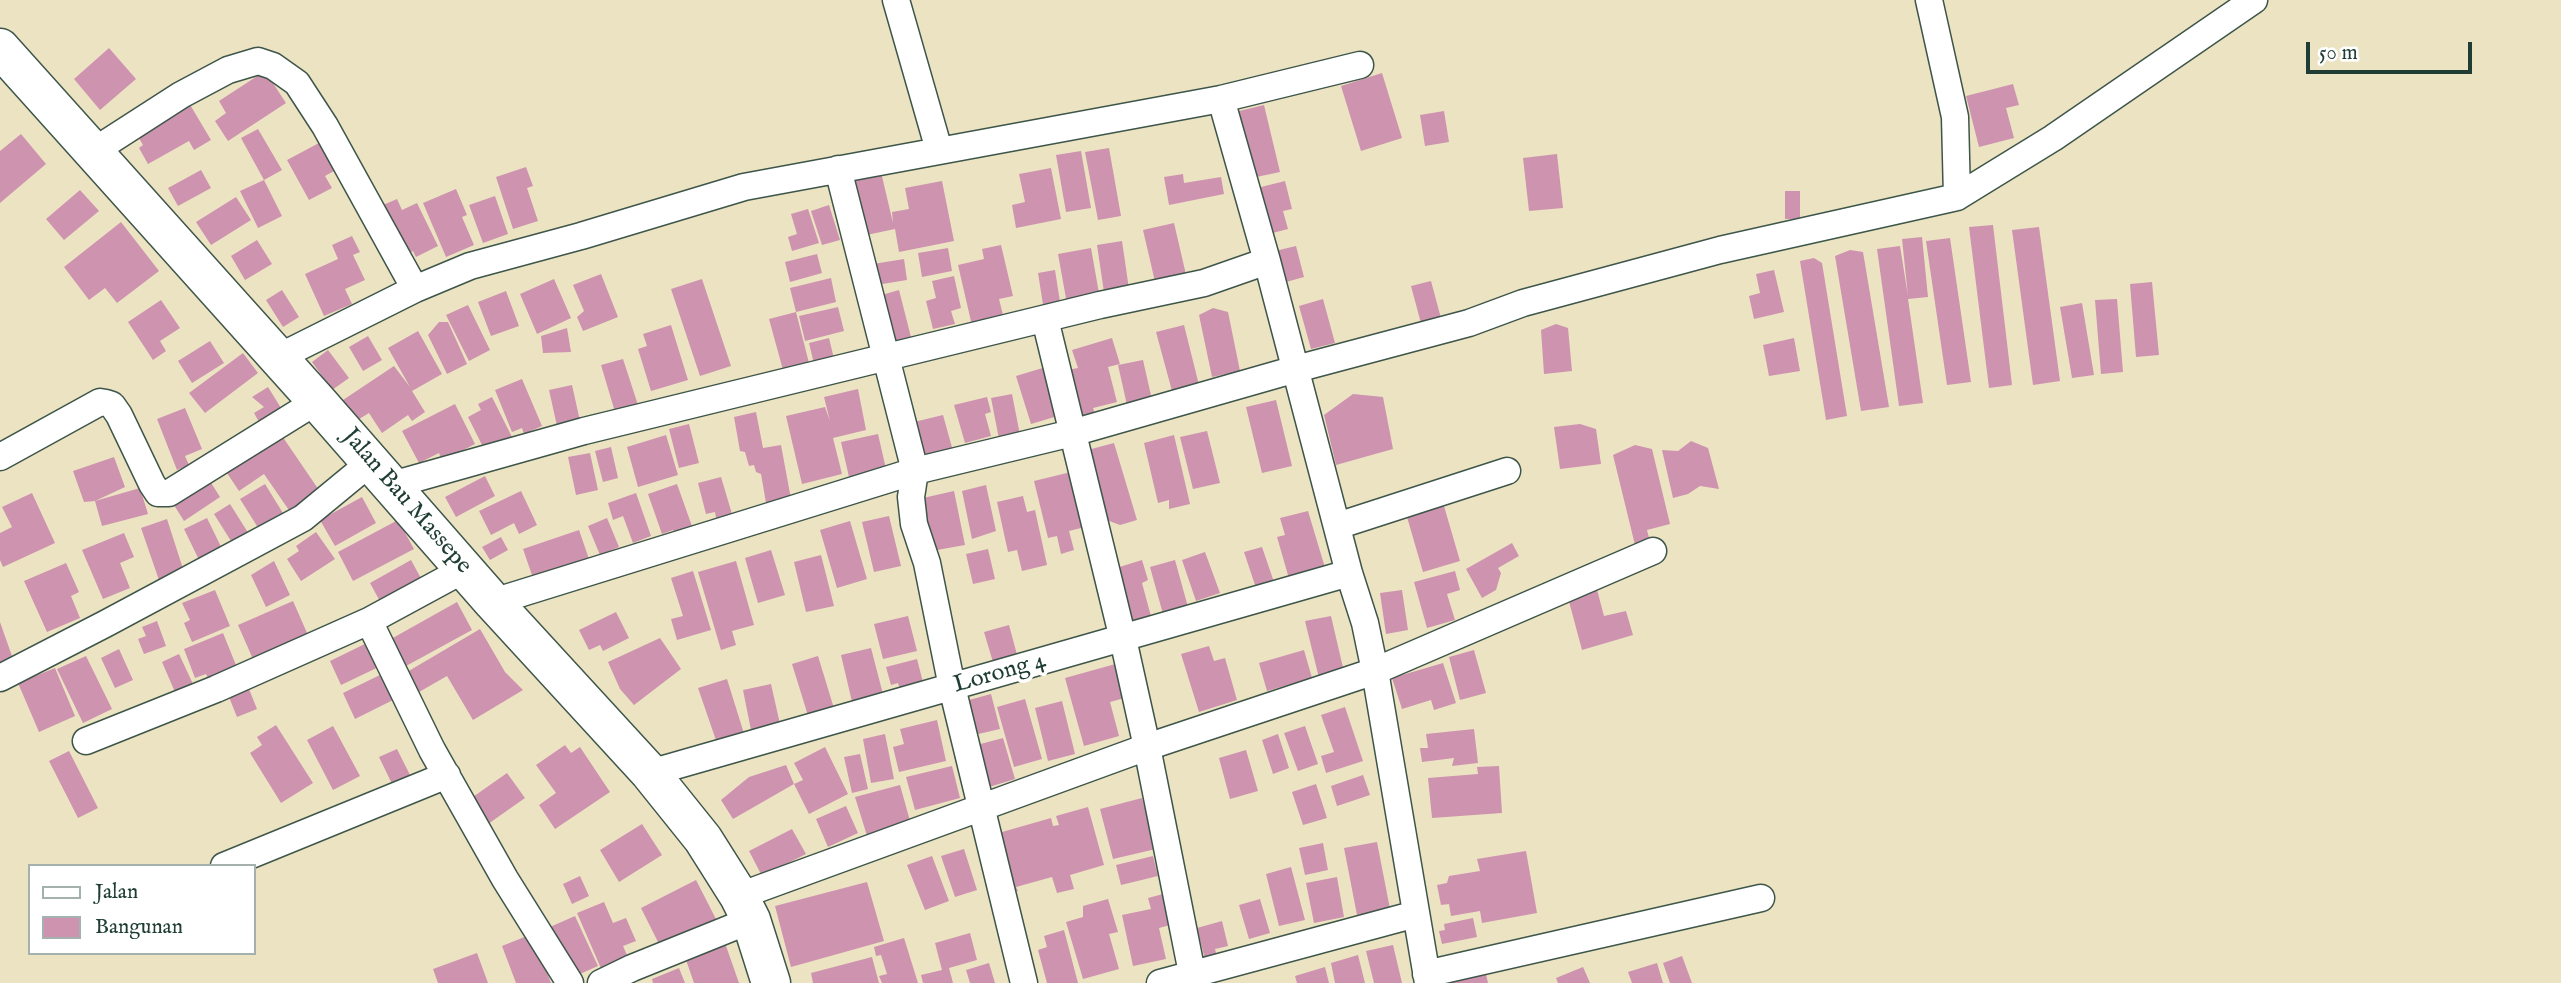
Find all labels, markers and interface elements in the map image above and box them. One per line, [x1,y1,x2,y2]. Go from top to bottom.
scale bar [2309,28,2475,72]
text: 50 m [2319,40,2358,67]
street label: Jalan Bau Massepe [335,423,477,581]
street label: Lorong 4 [951,647,1049,701]
legend [28,864,256,955]
text: Jalan [95,879,138,906]
text: Bangunan [95,914,183,941]

